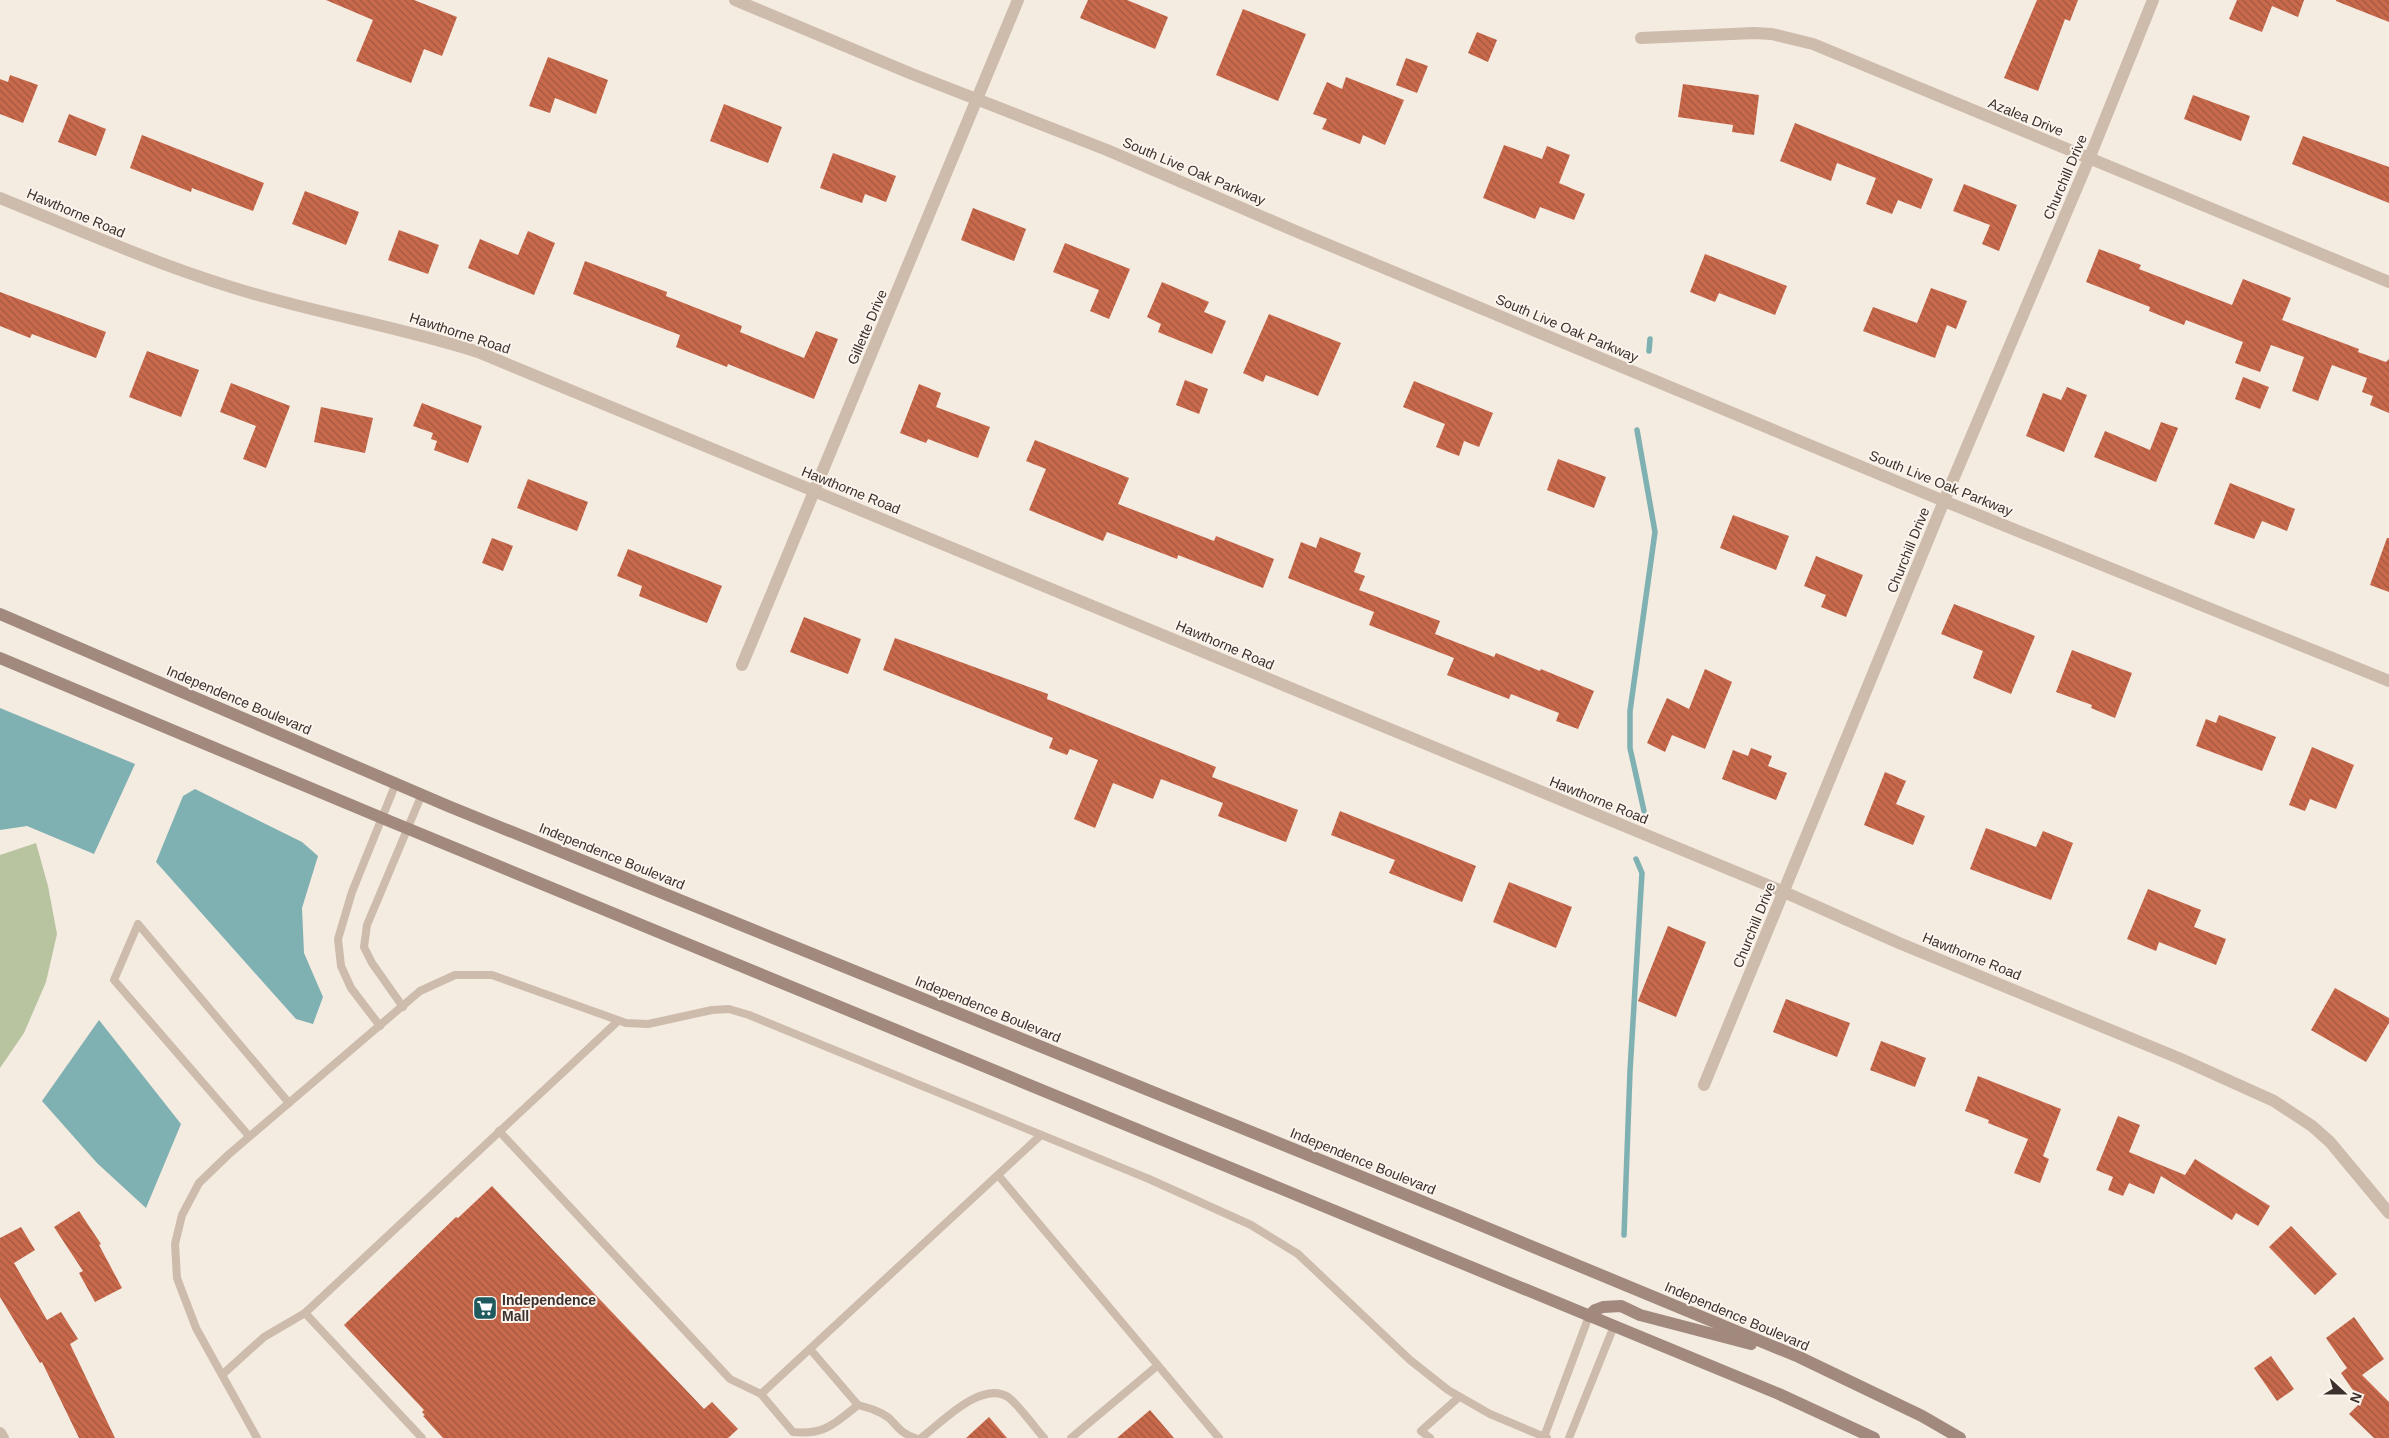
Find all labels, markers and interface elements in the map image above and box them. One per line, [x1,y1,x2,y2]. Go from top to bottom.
street label: Azalea Drive [1986,95,2066,139]
street label: Churchill Drive [2040,132,2090,222]
street label: South Live Oak Parkway [1120,134,1268,208]
street label: Hawthorne Road [25,185,127,241]
street label: Gillette Drive [844,287,890,367]
street label: South Live Oak Parkway [1493,291,1641,365]
street label: Hawthorne Road [408,309,512,357]
street label: South Live Oak Parkway [1867,447,2015,519]
street label: Hawthorne Road [799,463,903,517]
street label: Churchill Drive [1884,505,1933,595]
street label: Hawthorne Road [1174,617,1276,673]
street label: Independence Boulevard [164,662,314,738]
street label: Hawthorne Road [1547,773,1651,827]
street label: Independence Boulevard [537,819,687,893]
street label: Churchill Drive [1730,880,1779,970]
street label: Hawthorne Road [1920,929,2024,983]
street label: Independence Boulevard [913,972,1063,1046]
street label: Independence Boulevard [1288,1124,1438,1198]
street label: Independence Boulevard [1662,1278,1812,1354]
place label: Independence Mall [502,1292,596,1324]
supermarket icon: Independence Mall [472,1295,498,1321]
north arrow [2319,1368,2369,1418]
text: N [2347,1390,2365,1405]

